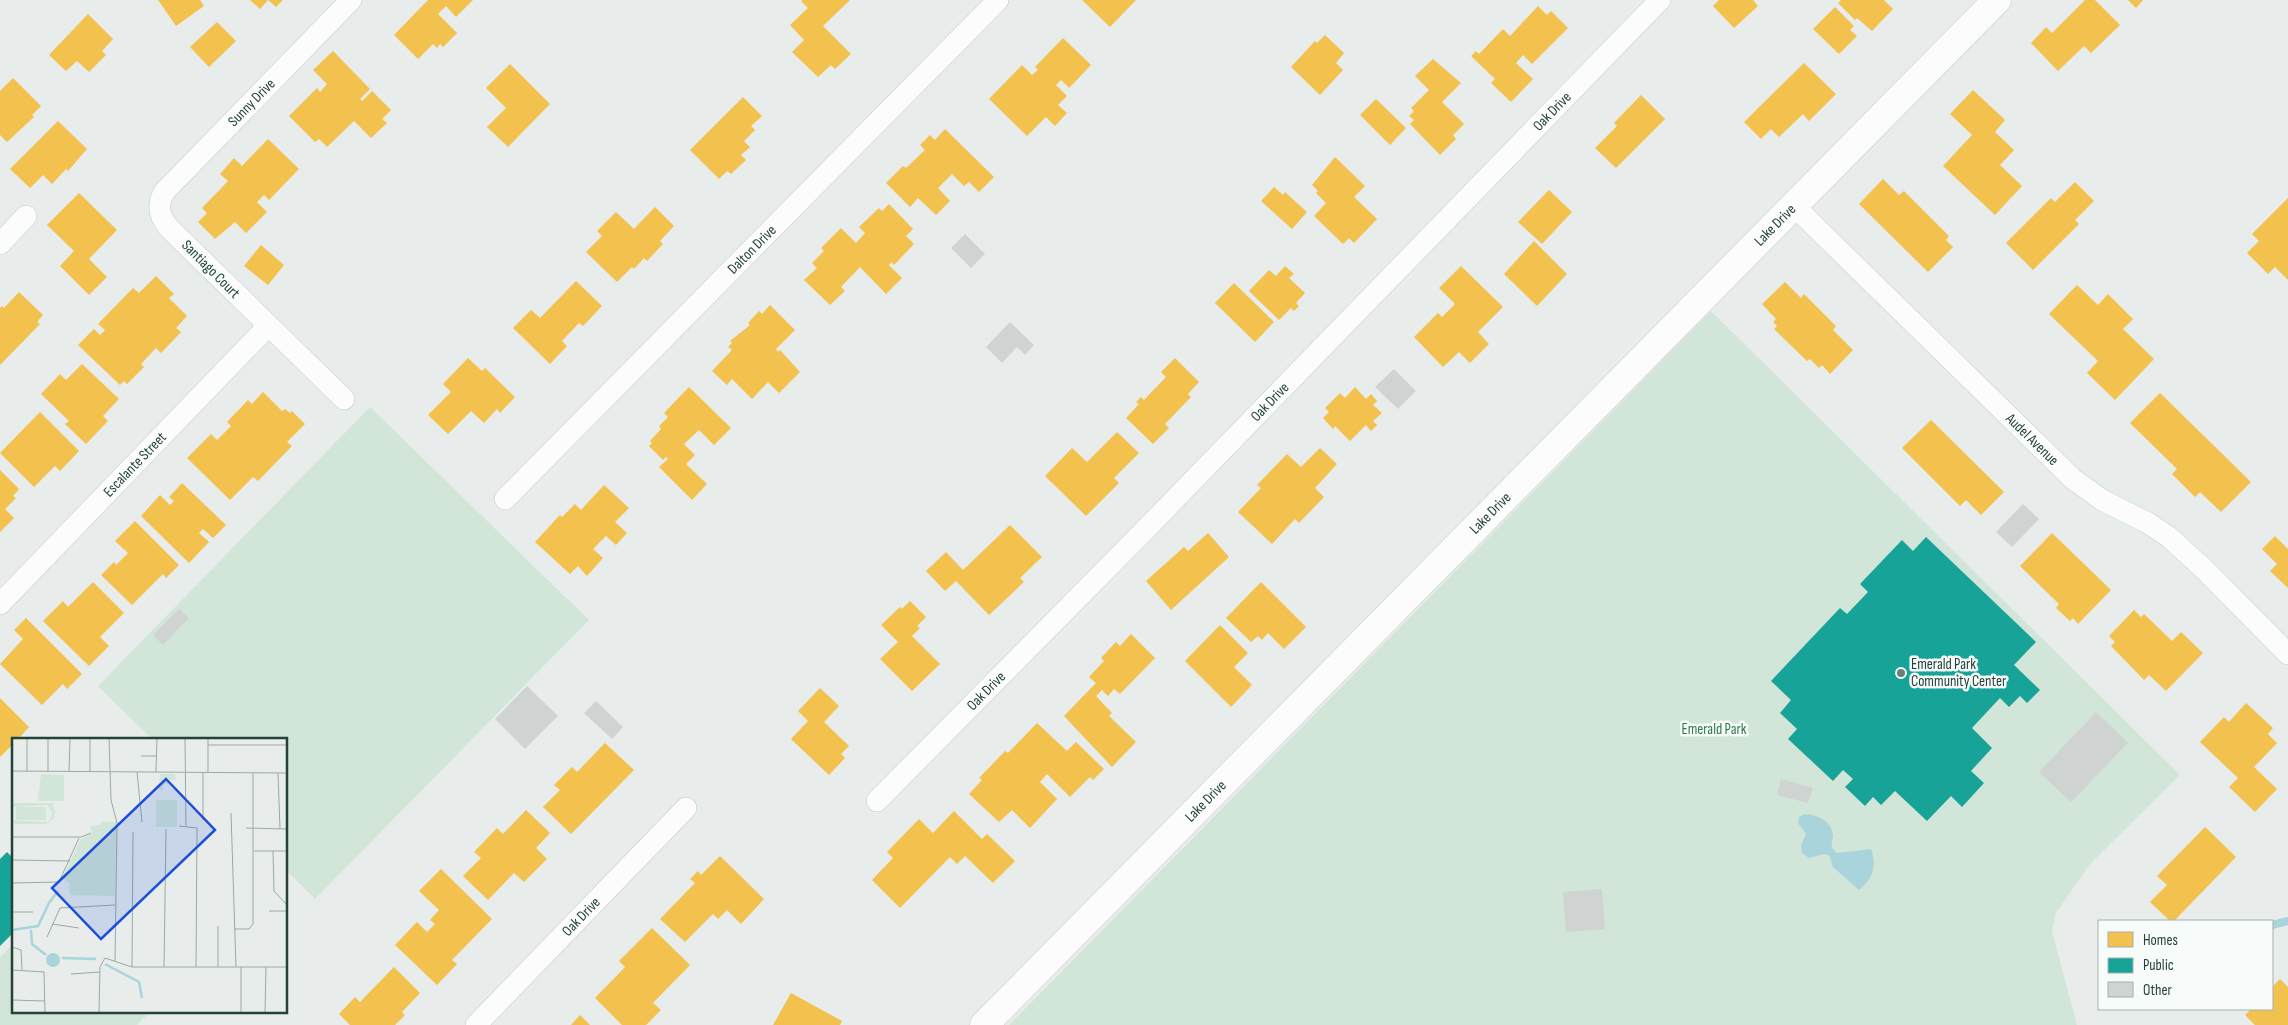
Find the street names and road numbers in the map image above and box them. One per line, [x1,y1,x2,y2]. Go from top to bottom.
street label: Sunny Drive [224,75,279,131]
street label: Oak Drive [1529,88,1576,135]
street label: Lake Drive [1750,200,1800,250]
street label: Dalton Drive [724,221,780,278]
street label: Santiago Court [177,236,244,303]
street label: Oak Drive [1247,378,1293,426]
street label: Audel Avenue [2001,409,2063,470]
street label: Escalante Street [99,428,171,501]
street label: Lake Drive [1466,488,1515,538]
street label: Oak Drive [963,668,1010,715]
street label: Lake Drive [1181,776,1231,826]
street label: Oak Drive [558,893,605,940]

